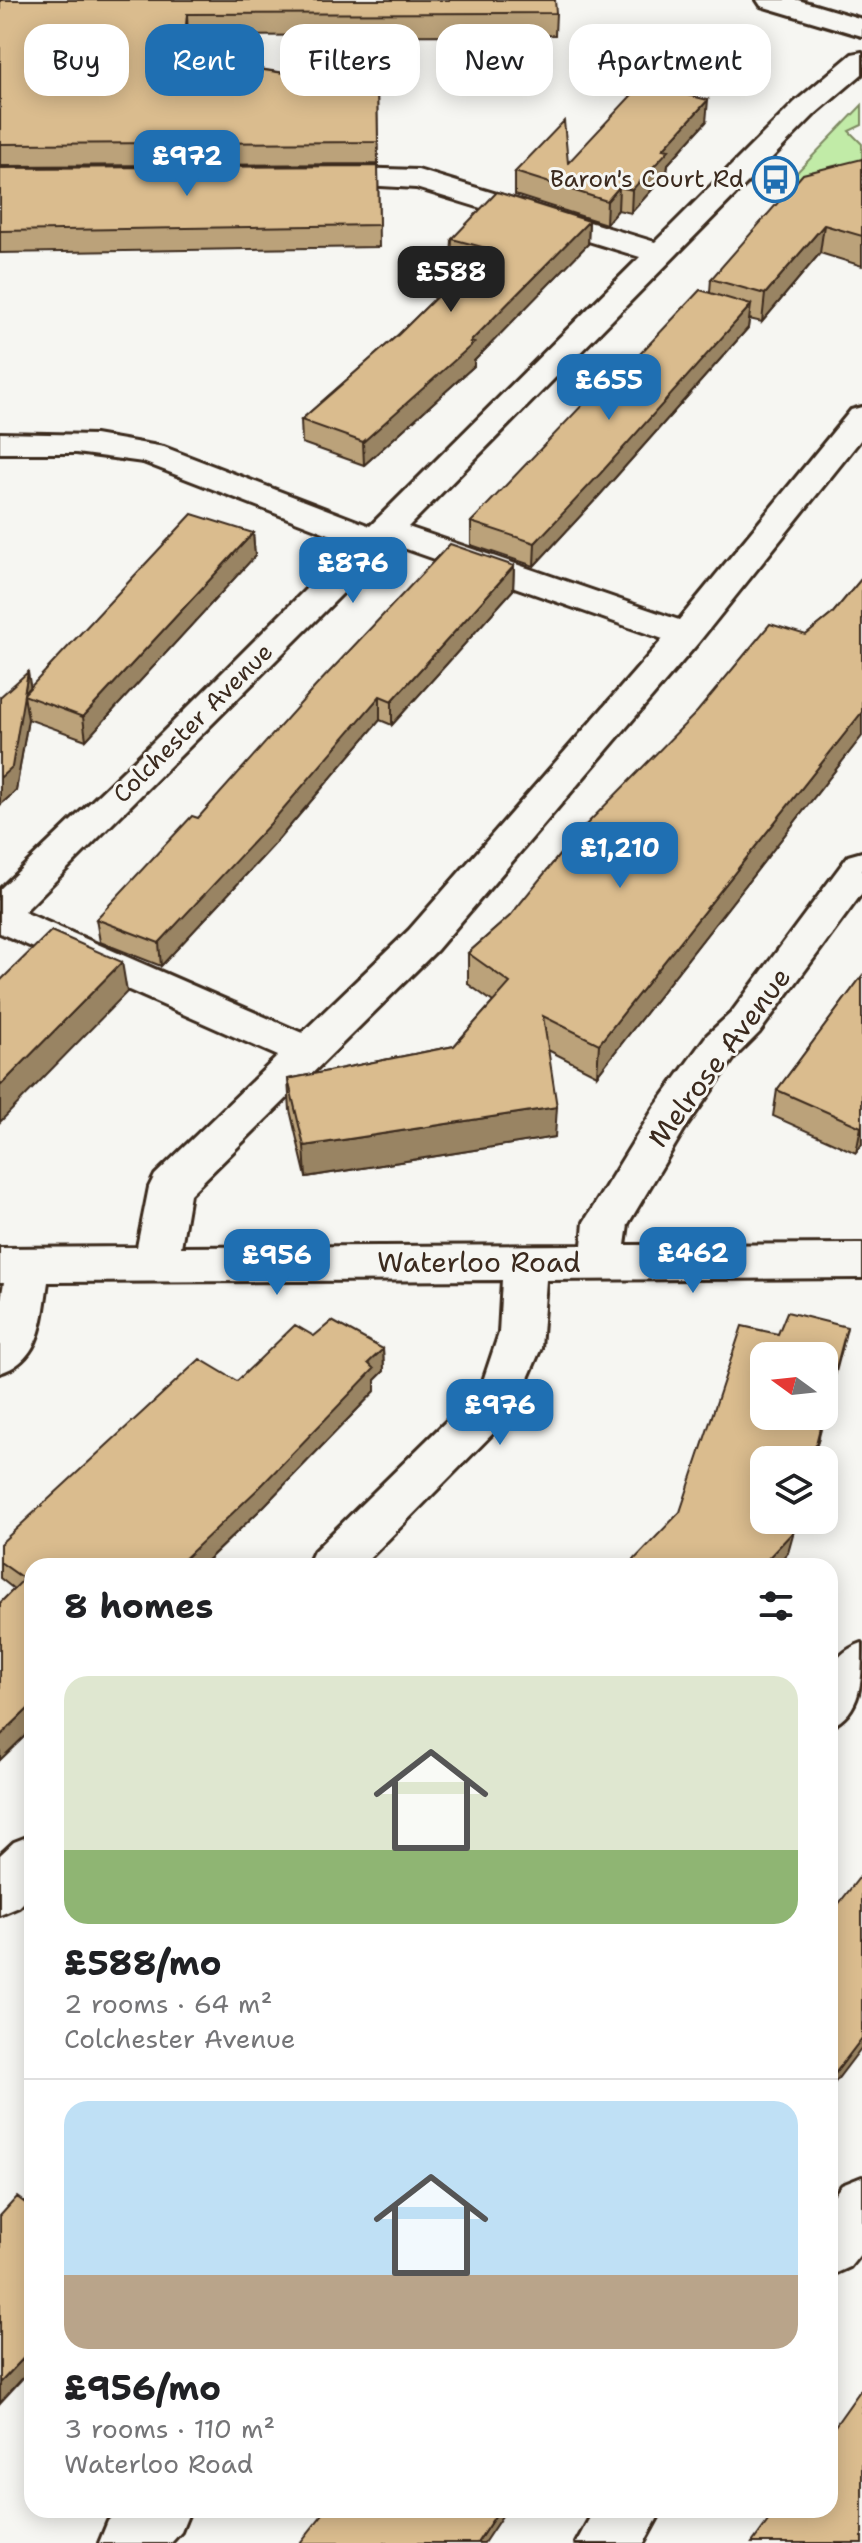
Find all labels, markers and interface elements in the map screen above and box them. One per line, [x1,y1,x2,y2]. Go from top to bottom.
chip: Buy [24,24,129,96]
chip: Rent [145,24,264,96]
chip: Filters [280,24,420,96]
chip: New [436,24,553,96]
chip: Apartment [569,24,771,96]
pin: £972 [140,130,234,198]
text: £972 [152,138,222,173]
bus stop icon: Baron's Court Rd [751,155,799,203]
place label: Baron's Court Rd [550,163,744,195]
pin: £588 [404,246,498,314]
text: £588 [416,254,486,289]
pin: £655 [562,354,656,422]
text: £655 [575,362,643,397]
pin: £876 [306,537,400,605]
text: £876 [317,545,389,580]
street label: Colchester Avenue [106,636,280,810]
pin: £1,210 [555,822,685,890]
text: £1,210 [580,830,660,865]
street label: Melrose Avenue [639,959,799,1155]
pin: £462 [646,1227,740,1295]
pin: £956 [230,1229,324,1297]
text: £462 [657,1235,729,1270]
text: £956 [242,1237,312,1272]
street label: Waterloo Road [377,1243,581,1281]
north arrow [750,1342,838,1430]
map controls [750,1342,838,1534]
pin: £976 [453,1379,547,1447]
text: £976 [464,1387,536,1422]
button: layers [750,1446,838,1534]
text: 8 homes [64,1583,213,1629]
icon: filters [754,1584,798,1628]
icon: home [359,1728,503,1872]
text: £588/mo [64,1940,222,1986]
text: 2 rooms · 64 m² [64,1986,272,2021]
text: Colchester Avenue [64,2021,296,2056]
icon: home [359,2153,503,2297]
text: £956/mo [64,2365,221,2411]
text: 3 rooms · 110 m² [64,2411,275,2446]
text: Waterloo Road [64,2446,253,2481]

